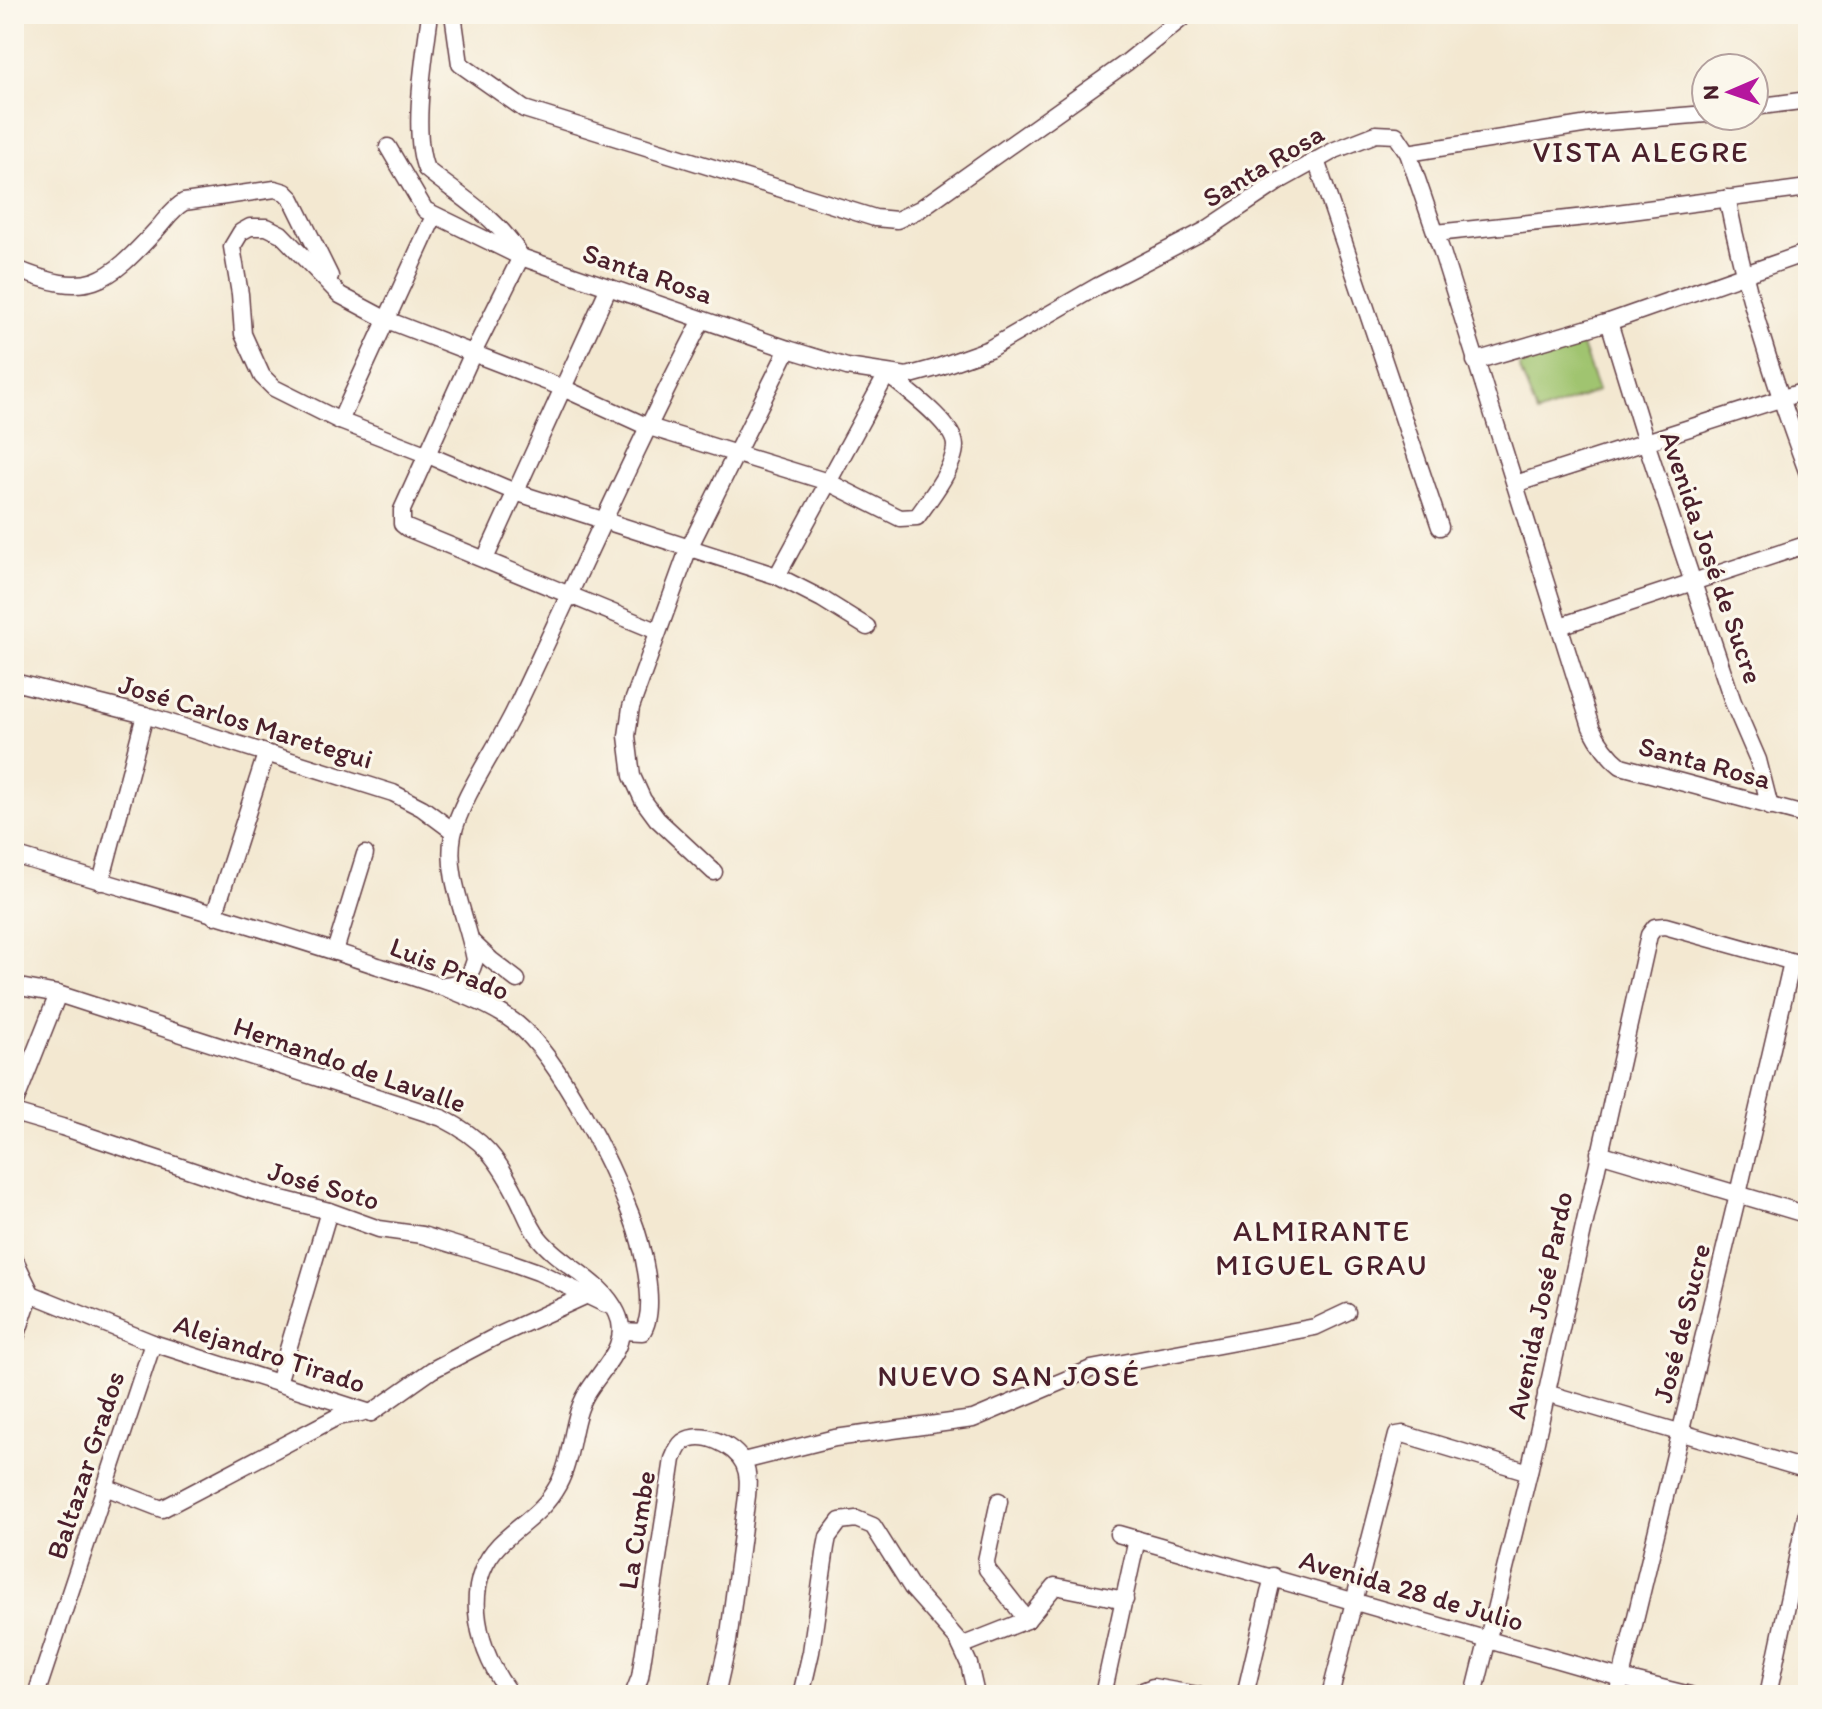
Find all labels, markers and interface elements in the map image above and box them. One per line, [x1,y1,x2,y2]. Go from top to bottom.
north arrow [1690,52,1770,132]
text: N [1697,85,1724,101]
street label: Santa Rosa [1196,115,1330,214]
district label: VISTA ALEGRE [1532,133,1750,170]
street label: Santa Rosa [578,235,718,311]
street label: Avenida José de Sucre [1653,426,1771,688]
street label: José Carlos Maretegui [115,666,377,776]
street label: Santa Rosa [1635,728,1775,796]
street label: Luis Prado [385,929,515,1007]
street label: Hernando de Lavalle [229,1008,471,1120]
street label: José Soto [264,1153,384,1217]
street label: Avenida José Pardo [1498,1188,1580,1422]
district label: ALMIRANTE MIGUEL GRAU [1215,1212,1429,1283]
street label: José de Sucre [1645,1240,1717,1406]
street label: Alejandro Tirado [170,1306,370,1400]
district label: NUEVO SAN JOSÉ [877,1357,1141,1394]
street label: Baltazar Grados [39,1366,131,1564]
street label: La Cumbe [610,1468,662,1592]
street label: Avenida 28 de Julio [1296,1542,1528,1638]

